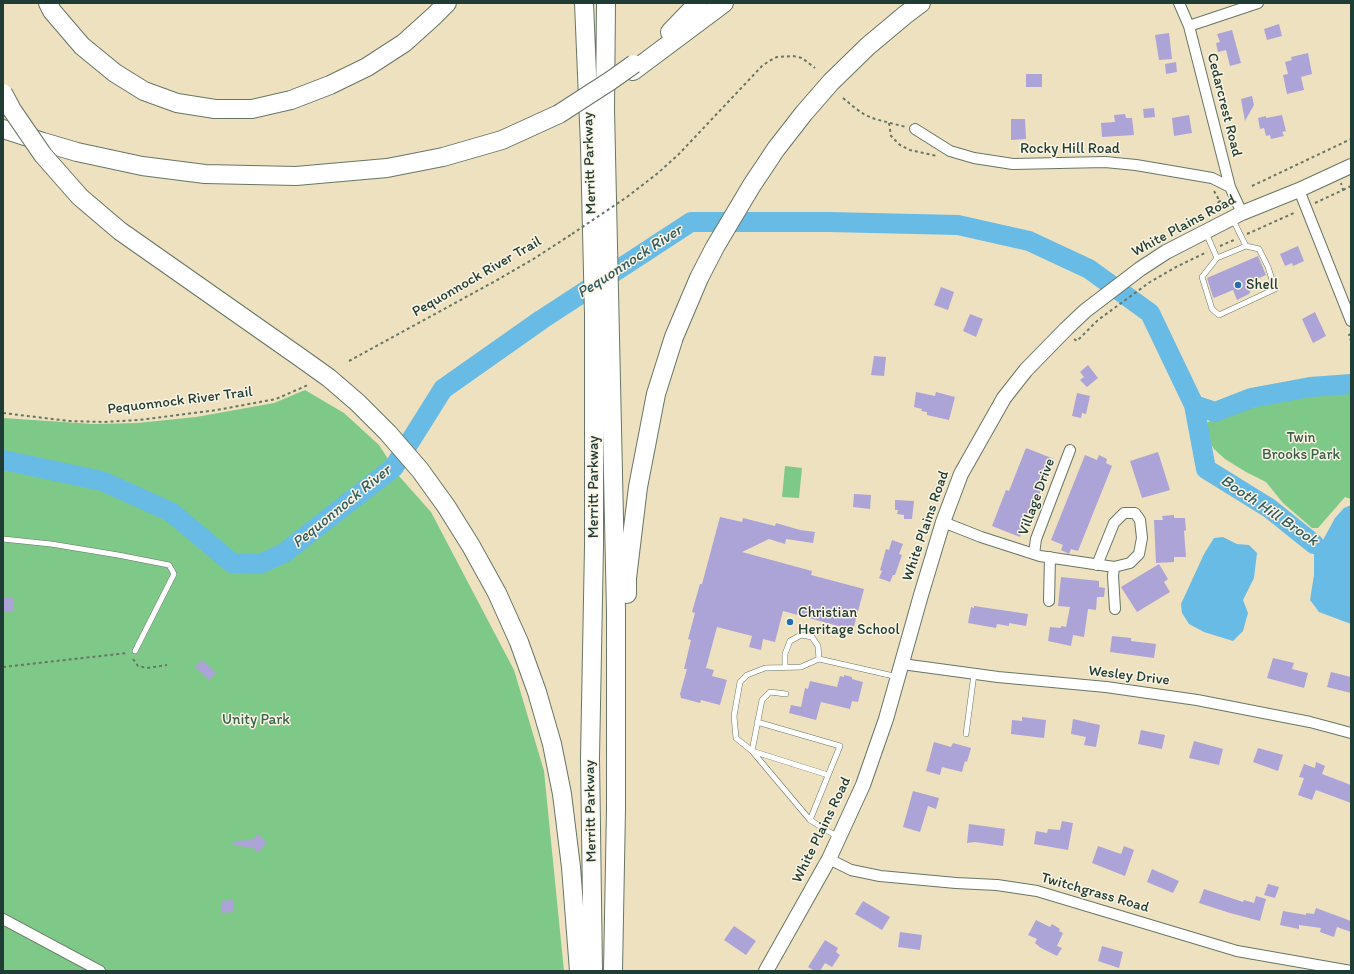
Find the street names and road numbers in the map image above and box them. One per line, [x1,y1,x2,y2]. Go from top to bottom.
street label: Cedarcrest Road [1202,51,1246,159]
street label: Merritt Parkway [579,111,601,215]
street label: Rocky Hill Road [1020,140,1120,158]
street label: White Plains Road [1129,191,1239,261]
street label: Pequonnock River Trail [409,233,545,321]
street label: Pequonnock River Trail [106,383,254,419]
street label: Merritt Parkway [585,436,603,538]
street label: Village Drive [1015,456,1059,538]
street label: White Plains Road [899,468,953,584]
street label: Wesley Drive [1087,662,1171,690]
street label: Merritt Parkway [581,760,601,862]
street label: White Plains Road [789,774,855,886]
street label: Twitchgrass Road [1039,869,1151,917]

